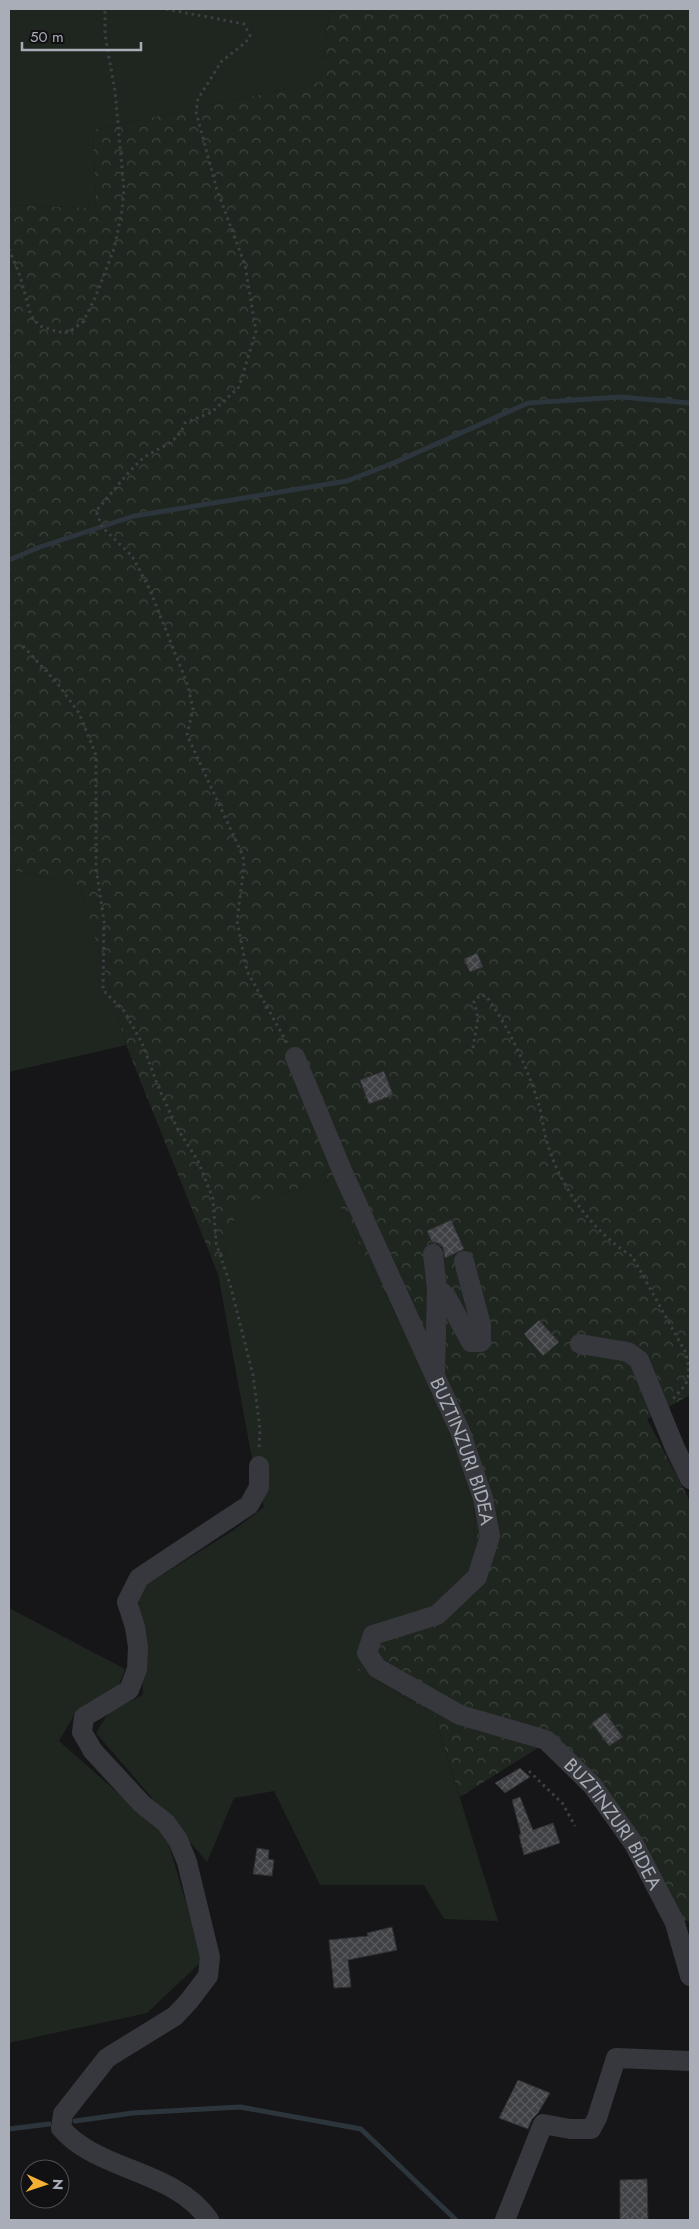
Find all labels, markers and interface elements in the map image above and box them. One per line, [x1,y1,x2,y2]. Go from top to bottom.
scale bar [22,20,141,52]
text: 50 m [30,26,64,48]
street label: BUZTINZURI BIDEA [424,1373,501,1528]
street label: BUZTINZURI BIDEA [558,1752,669,1895]
north arrow [20,2159,70,2209]
text: N [48,2179,68,2191]

